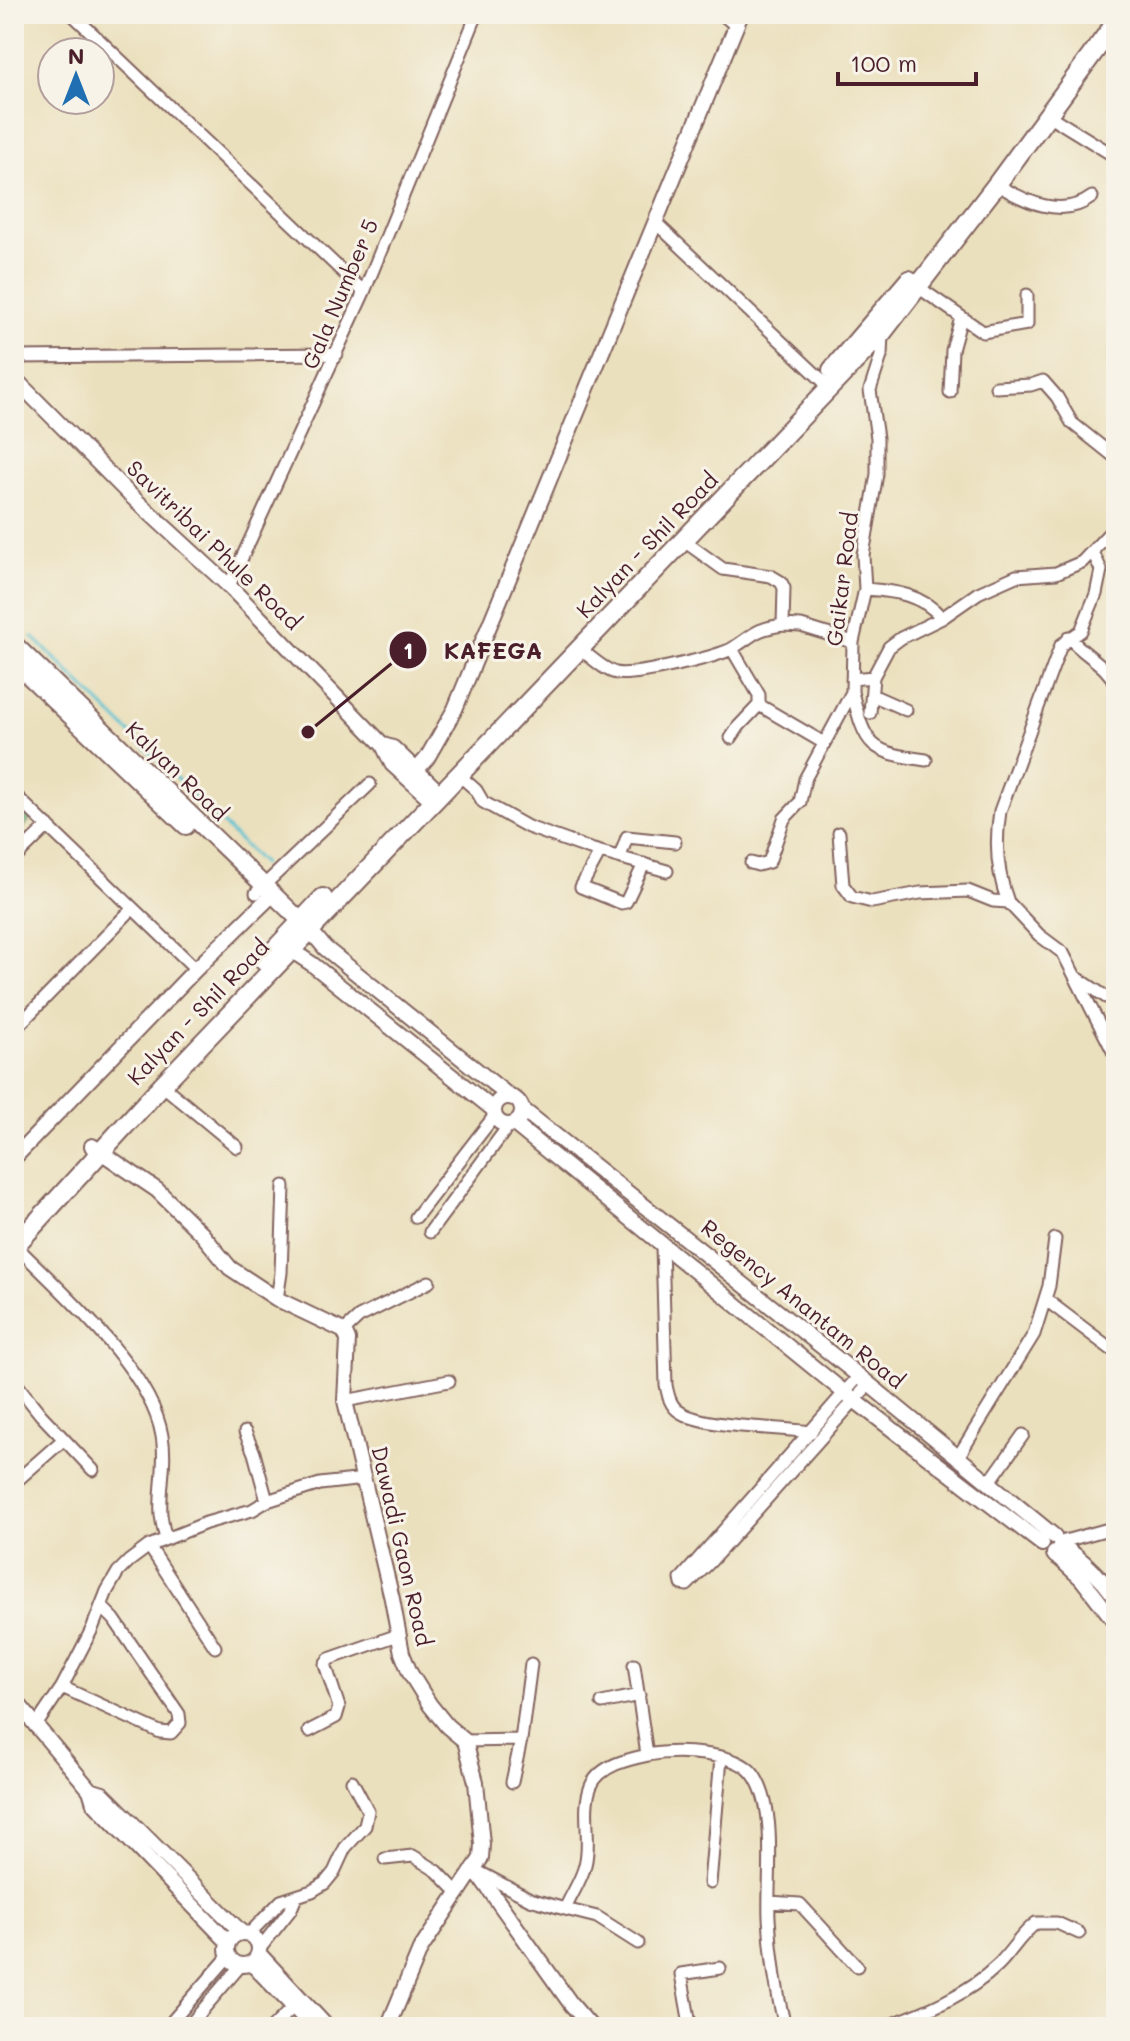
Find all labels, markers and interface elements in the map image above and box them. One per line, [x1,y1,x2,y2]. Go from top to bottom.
north arrow [36,36,116,116]
scale bar [838,36,976,86]
text: N [68,41,84,70]
text: 100 m [850,47,917,78]
street label: Gala Number 5 [295,214,384,373]
street label: Savitribai Phule Road [121,454,308,636]
street label: Kalyan - Shil Road [569,465,724,624]
street label: Gaikar Road [819,510,864,648]
callout: KAFEGA [388,626,558,674]
text: 1 [403,634,413,665]
text: KAFEGA [444,634,542,665]
street label: Kalyan Road [120,714,235,827]
street label: Kalyan - Shil Road [120,932,275,1091]
street label: Regency Anantam Road [696,1212,911,1395]
street label: Dawadi Gaon Road [365,1443,440,1649]

